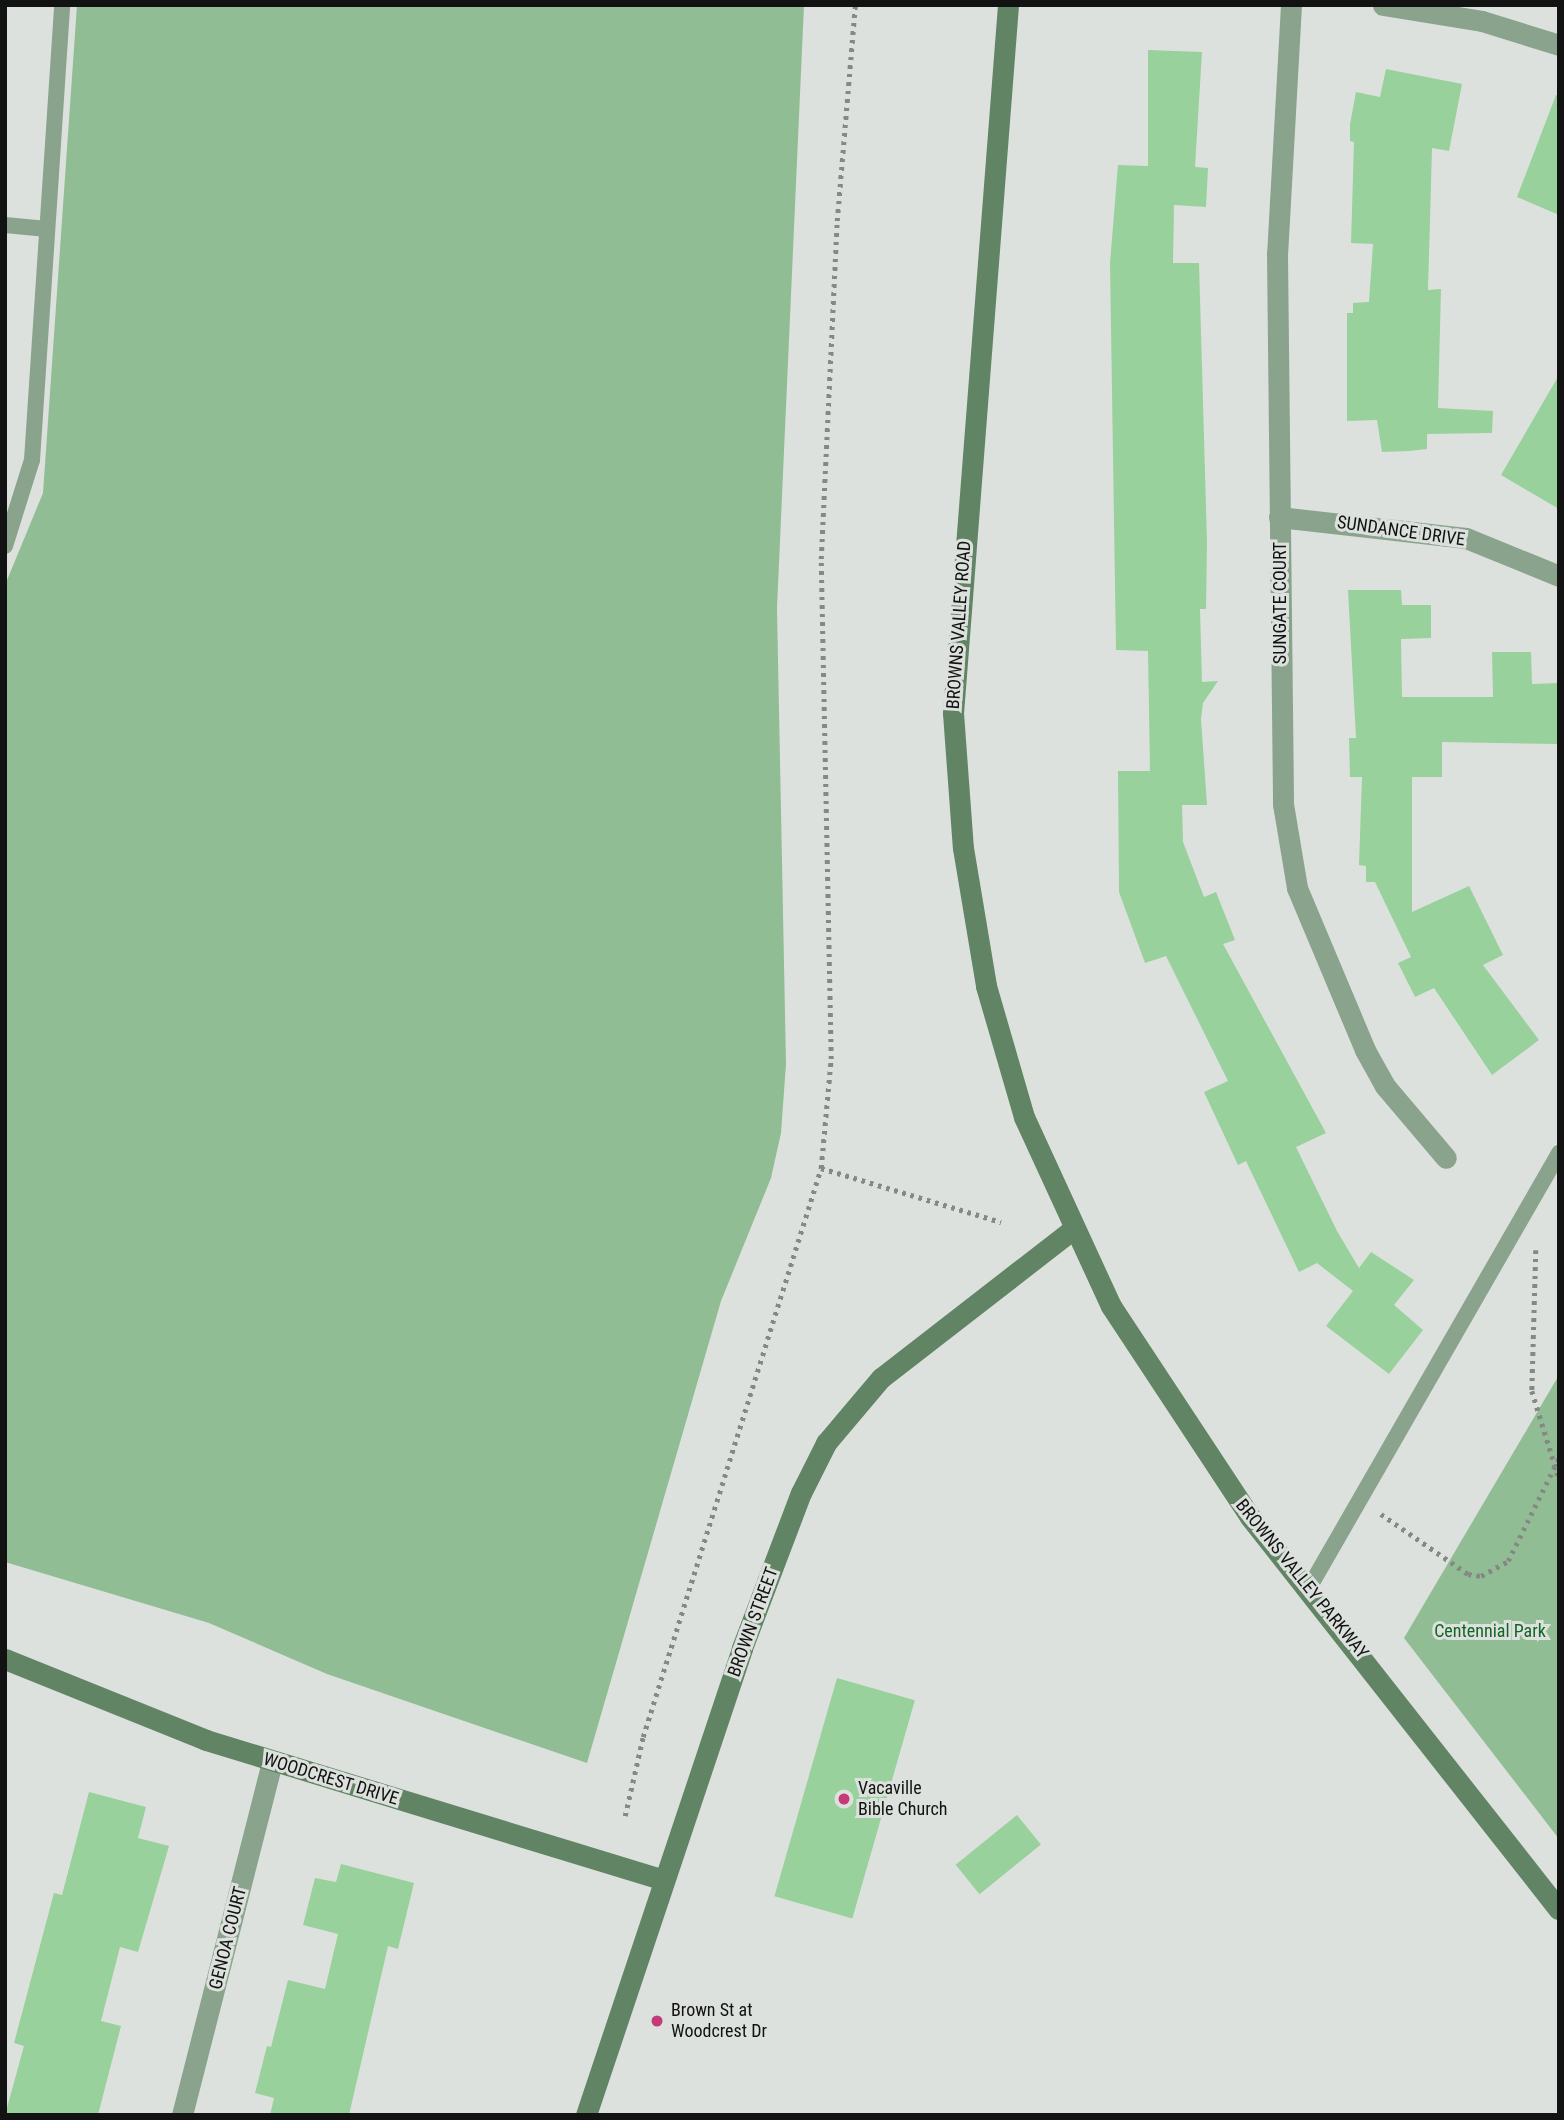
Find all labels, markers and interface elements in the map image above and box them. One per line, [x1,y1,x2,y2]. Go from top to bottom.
street label: SUNDANCE DRIVE [1336,511,1466,551]
street label: BROWNS VALLEY ROAD [942,540,976,710]
street label: SUNGATE COURT [1269,542,1291,664]
street label: BROWNS VALLEY PARKWAY [1231,1495,1373,1663]
street label: BROWN STREET [723,1564,783,1680]
park label: Centennial Park [1434,1620,1546,1642]
street label: WOODCREST DRIVE [261,1748,401,1810]
place label: Vacaville Bible Church [858,1778,947,1820]
marker: Vacaville Bible Church [836,1791,852,1807]
street label: GENOA COURT [205,1884,251,1992]
place label: Brown St at Woodcrest Dr [671,2000,767,2042]
marker: Brown St at Woodcrest Dr [649,2013,665,2029]

